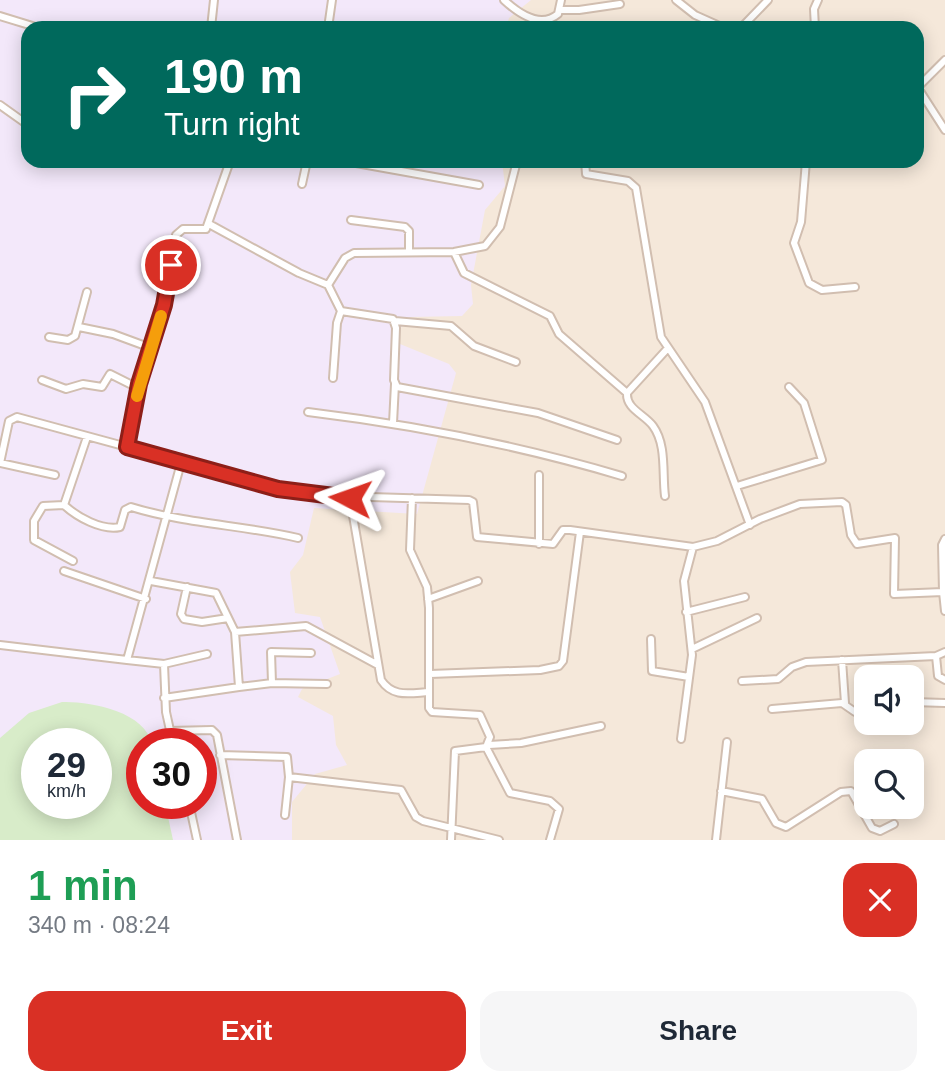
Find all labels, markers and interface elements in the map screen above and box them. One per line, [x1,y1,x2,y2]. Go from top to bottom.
icon: right [49,49,140,140]
text: 190 m [164,49,303,103]
text: Turn right [164,106,300,142]
pin [141,235,201,295]
icon: arrive [152,246,190,284]
position arrow [313,461,387,535]
map controls [854,665,924,819]
button: sound [854,665,924,735]
speed limit sign: 30 [126,728,217,819]
text: 29 [47,745,86,784]
button: search [854,749,924,819]
text: km/h [47,781,86,801]
text: 1 min [28,862,138,909]
button: close [843,863,917,937]
text: 340 m · 08:24 [28,912,170,938]
button: Exit [28,991,466,1071]
button: Share [480,991,917,1071]

